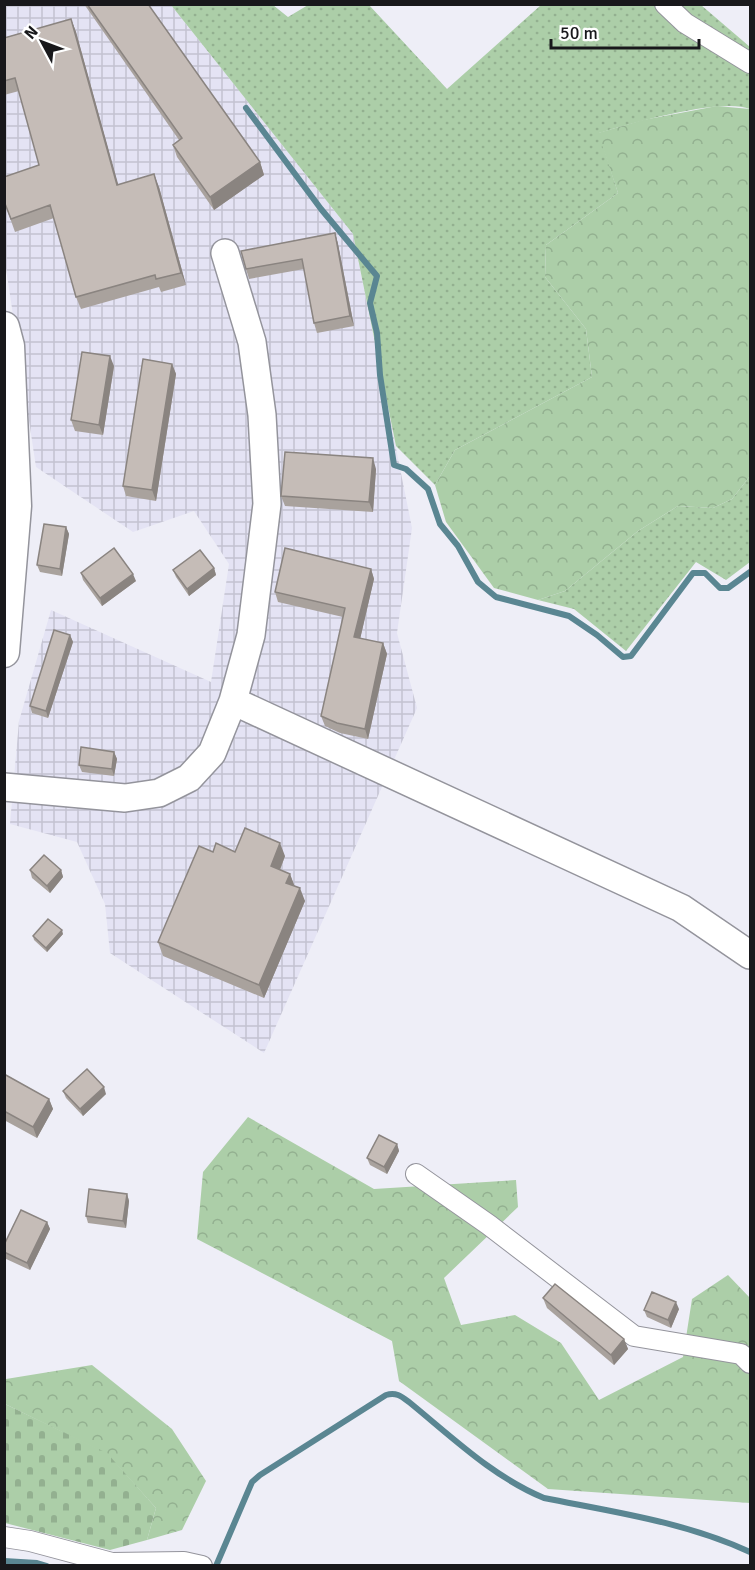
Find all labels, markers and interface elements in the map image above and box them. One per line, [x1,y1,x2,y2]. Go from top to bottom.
north arrow [12,12,72,72]
scale bar [551,12,700,50]
text: N [20,22,43,44]
text: 50 m [560,22,598,44]

